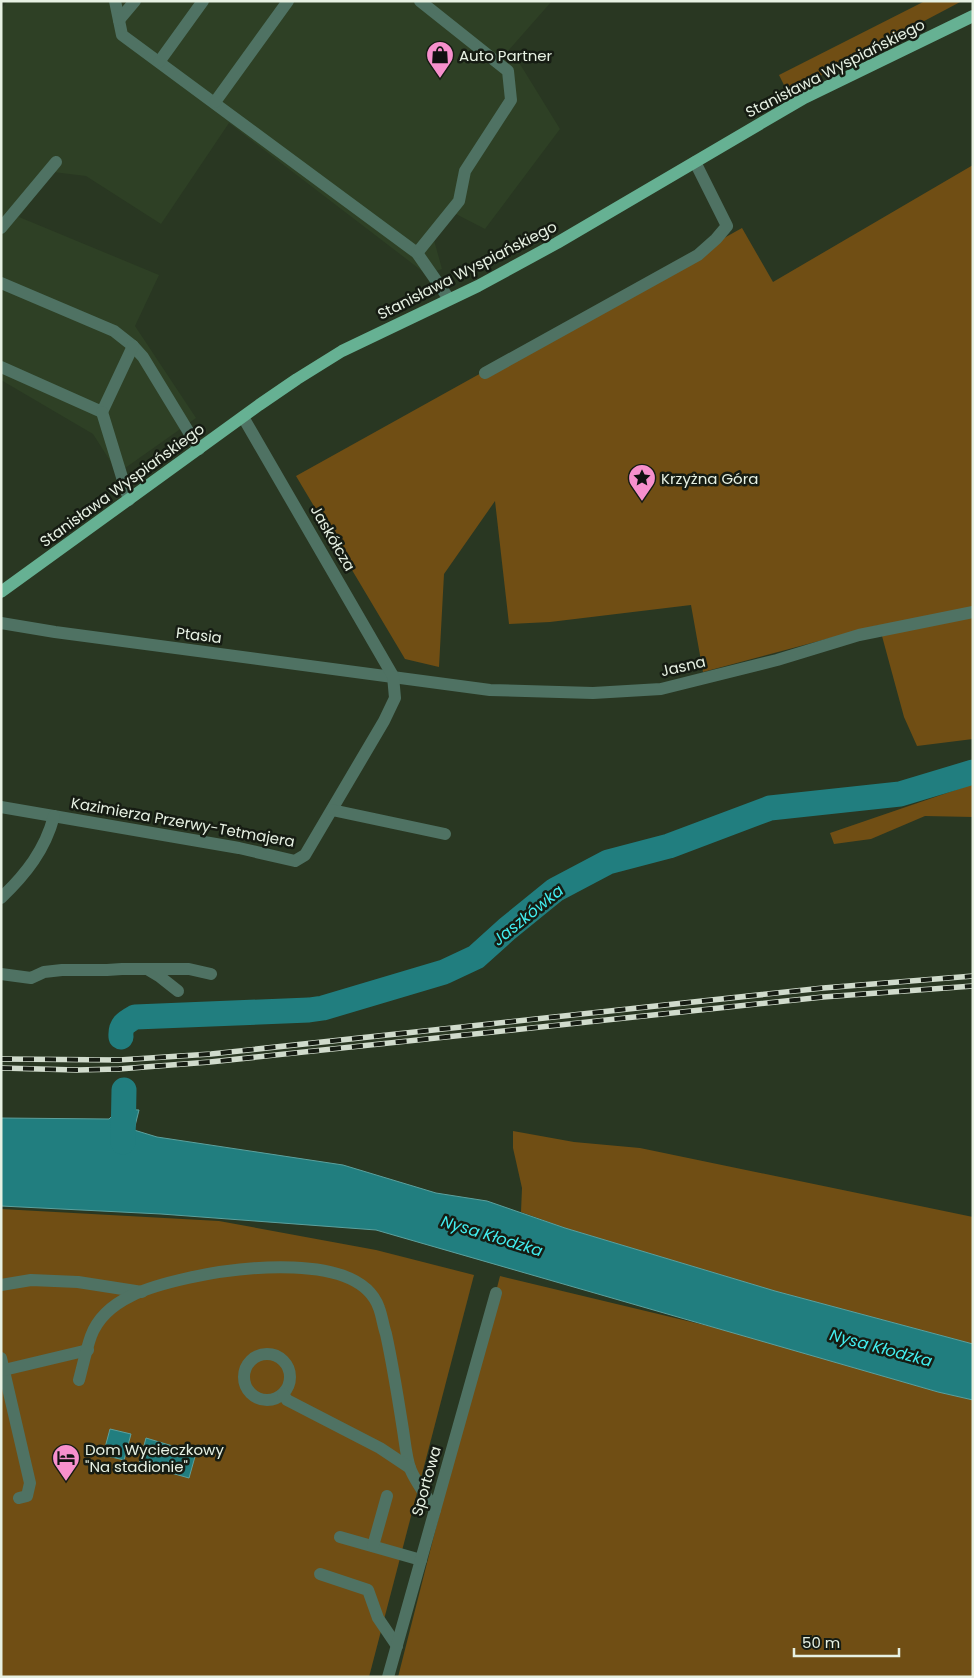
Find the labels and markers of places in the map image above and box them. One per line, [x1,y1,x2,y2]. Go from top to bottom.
shop icon: Auto Partner [425,40,455,79]
place label: Auto Partner [459,45,553,66]
place icon: Krzyżna Góra [627,463,657,502]
place label: Krzyżna Góra [661,468,758,489]
place label: Dom Wycieczkowy "Na stadionie" [85,1439,224,1477]
hotel icon: Dom Wycieczkowy "Na stadionie" [51,1443,81,1482]

